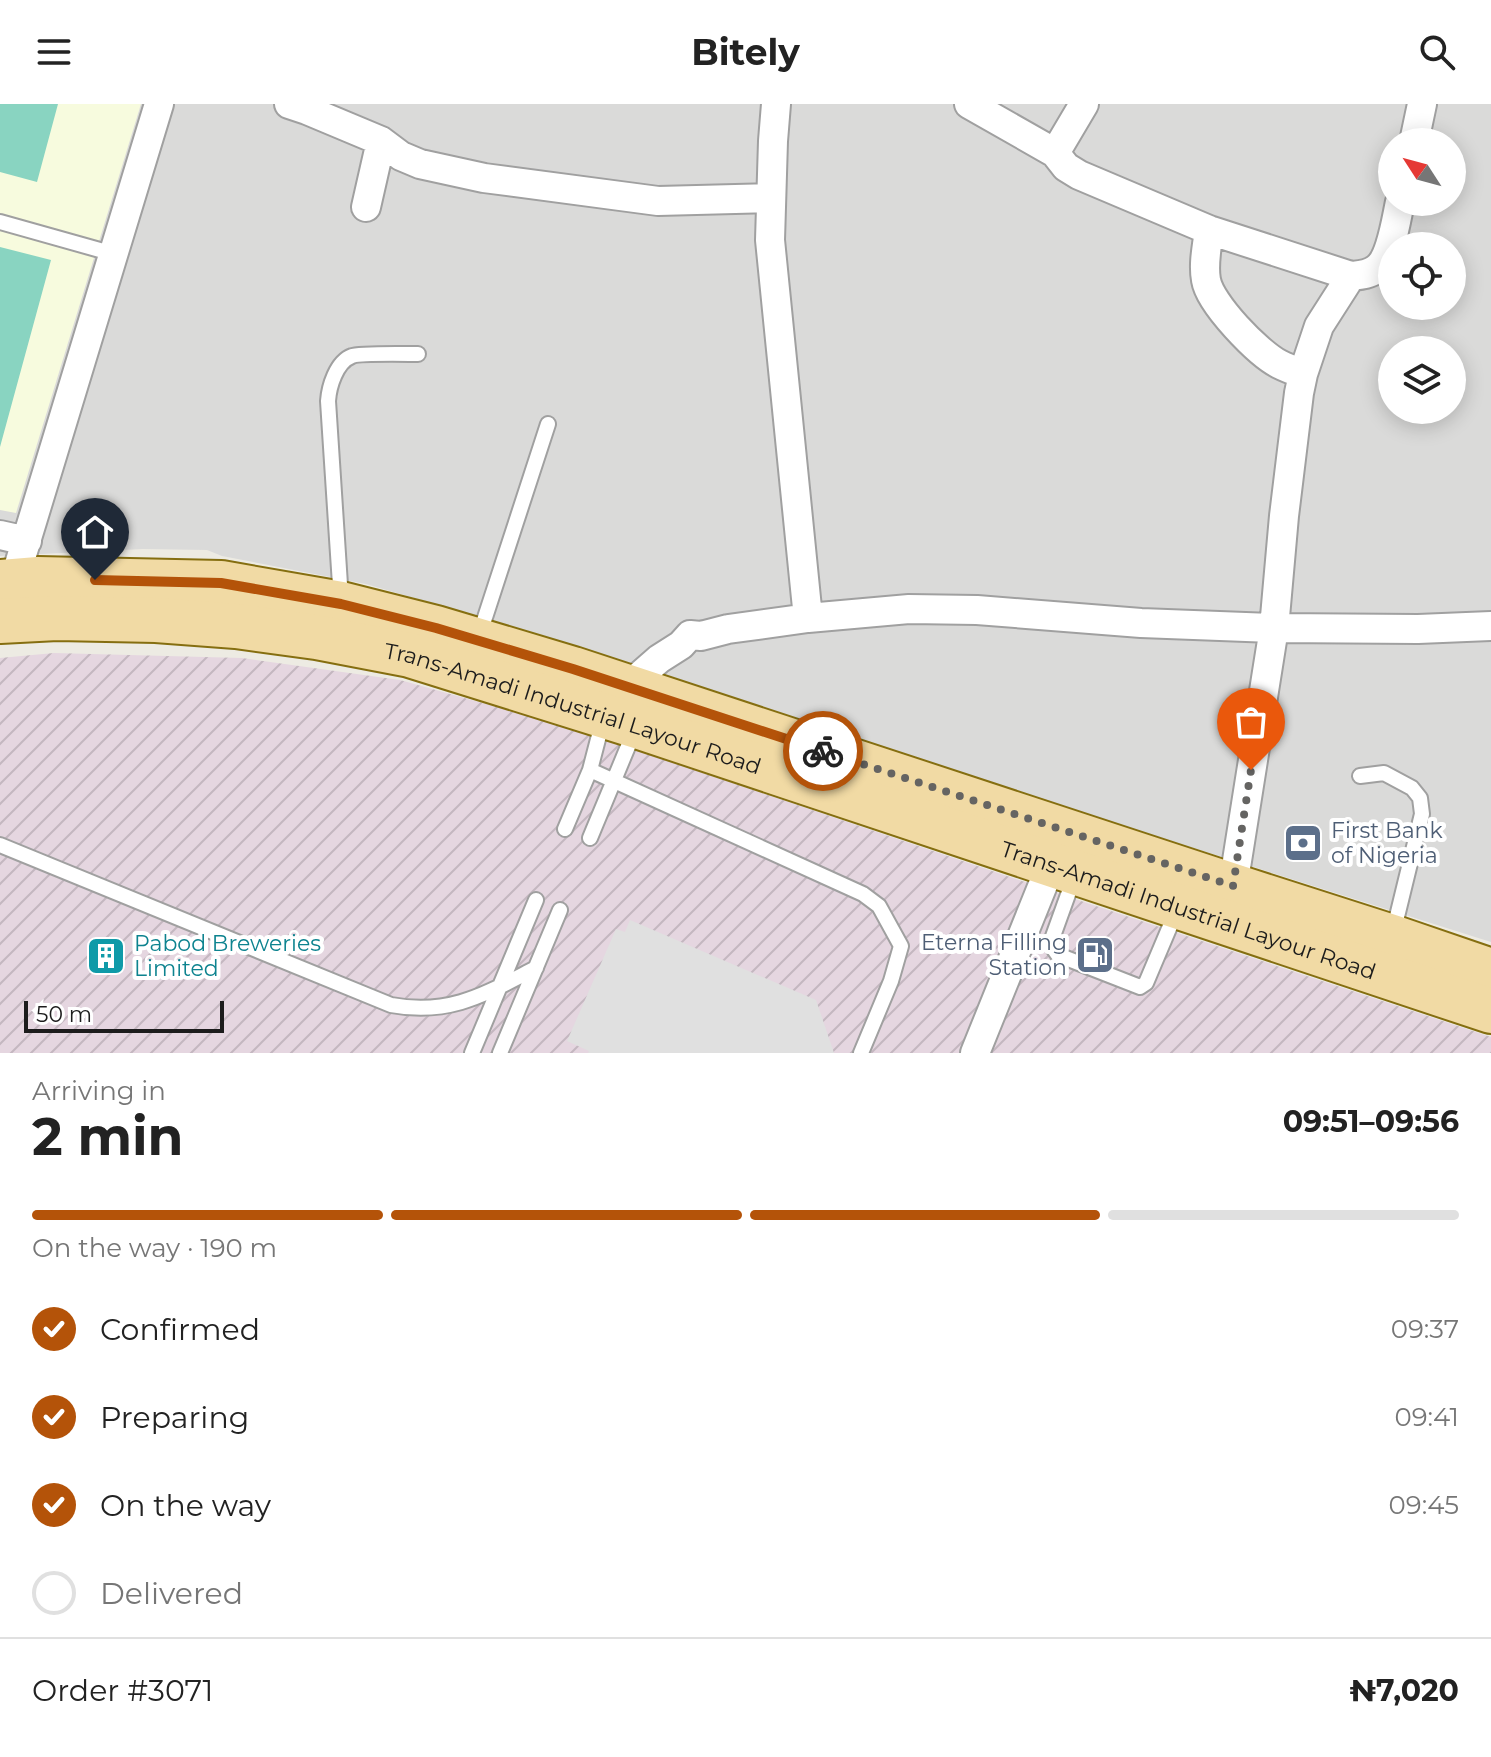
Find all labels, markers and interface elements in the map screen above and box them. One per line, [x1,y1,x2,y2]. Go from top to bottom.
icon: menu [32,30,76,74]
text: Bitely [691,30,800,74]
icon: search [1415,30,1459,74]
north arrow [1378,128,1466,216]
map controls [1378,128,1466,424]
button: locate [1378,232,1466,320]
button: layers [1378,336,1466,424]
pin [61,498,129,580]
icon: home [73,510,117,554]
street label: Trans-Amadi Industrial Layour Road [382,637,765,781]
pin [1217,688,1285,770]
icon: bag [1229,700,1273,744]
courier [783,711,863,791]
icon: bike [801,729,845,773]
place label: First Bank of Nigeria [1331,817,1443,869]
bank icon: First Bank of Nigeria [1282,822,1324,864]
street label: Trans-Amadi Industrial Layour Road [997,835,1379,986]
place label: Eterna Filling Station [921,929,1067,981]
place label: Pabod Breweries Limited [134,930,321,982]
fuel station icon: Eterna Filling Station [1074,934,1116,976]
building icon: Pabod Breweries Limited [85,935,127,977]
scale bar [24,997,224,1033]
text: 50 m [36,1001,92,1028]
text: Arriving in [32,1075,166,1107]
text: 09:51–09:56 [1283,1103,1459,1140]
text: 2 min [32,1105,184,1168]
text: On the way · 190 m [32,1232,277,1264]
icon: check [32,1307,76,1351]
text: Confirmed [100,1311,260,1348]
text: 09:37 [1391,1313,1459,1345]
icon: check [32,1395,76,1439]
text: Preparing [100,1399,249,1436]
text: 09:41 [1395,1401,1459,1433]
icon: check [32,1483,76,1527]
text: On the way [100,1487,271,1524]
text: 09:45 [1389,1489,1459,1521]
text: Delivered [100,1575,243,1612]
text: Order #3071 [32,1672,213,1709]
text: ₦7,020 [1349,1672,1459,1709]

